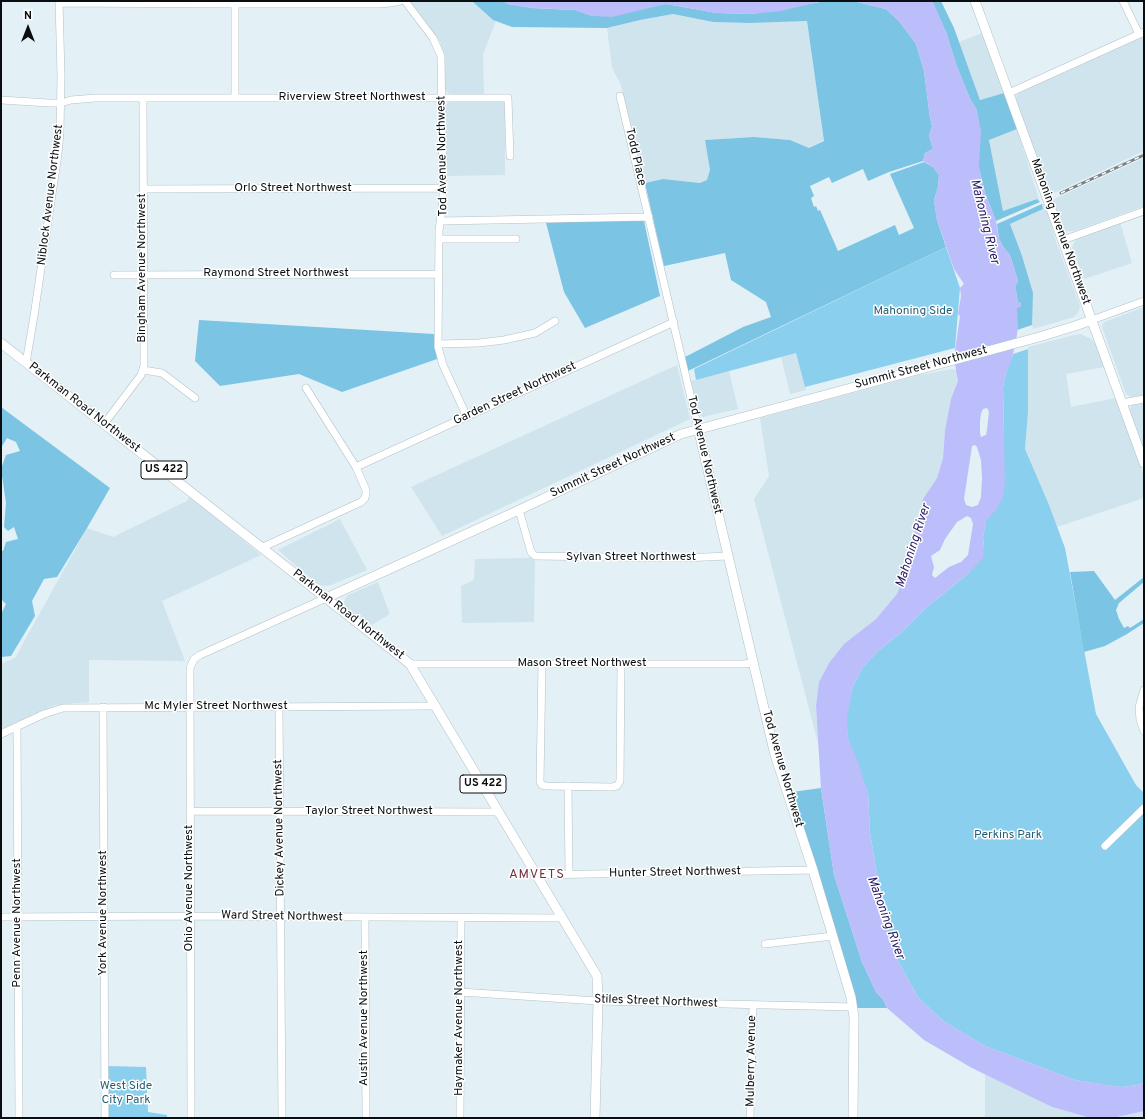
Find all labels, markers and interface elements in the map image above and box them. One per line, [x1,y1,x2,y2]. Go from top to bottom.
north arrow [8,8,48,48]
text: N [24,9,32,23]
street label: Riverview Street Northwest [278,91,426,105]
street label: Tod Avenue Northwest [435,95,451,217]
street label: Niblock Avenue Northwest [35,124,67,266]
street label: Todd Place [621,127,649,187]
street label: Mahoning Avenue Northwest [1027,157,1093,307]
water label: Mahoning River [966,178,1002,266]
street label: Orlo Street Northwest [234,182,352,196]
street label: Bingham Avenue Northwest [136,193,150,343]
street label: Raymond Street Northwest [203,267,349,281]
park label: Mahoning Side [874,305,952,319]
street label: Summit Street Northwest [853,343,989,393]
street label: Garden Street Northwest [451,359,579,429]
street label: Parkman Road Northwest [25,360,143,456]
street label: Tod Avenue Northwest [683,394,725,516]
street label: Summit Street Northwest [548,431,678,501]
road number: US 422 [141,461,187,479]
water label: Mahoning River [893,502,935,590]
street label: Sylvan Street Northwest [566,551,696,565]
street label: Parkman Road Northwest [289,567,407,663]
street label: Mason Street Northwest [518,657,646,671]
street label: Mc Myler Street Northwest [144,700,288,714]
street label: Tod Avenue Northwest [758,709,806,829]
street label: Dickey Avenue Northwest [272,759,288,897]
road number: US 422 [460,775,506,793]
street label: Taylor Street Northwest [305,805,433,819]
street label: Ohio Avenue Northwest [183,825,197,951]
park label: Perkins Park [974,829,1042,843]
street label: York Avenue Northwest [97,850,111,976]
street label: Penn Avenue Northwest [11,858,25,988]
street label: Hunter Street Northwest [609,865,741,881]
district label: AMVETS [509,867,565,883]
water label: Mahoning River [863,874,907,962]
street label: Ward Street Northwest [221,909,343,925]
street label: Haymaker Avenue Northwest [453,940,467,1096]
street label: Austin Avenue Northwest [358,950,372,1086]
street label: Stiles Street Northwest [594,993,718,1011]
street label: Mulberry Avenue [744,1015,760,1107]
park label: West Side City Park [100,1080,152,1108]

